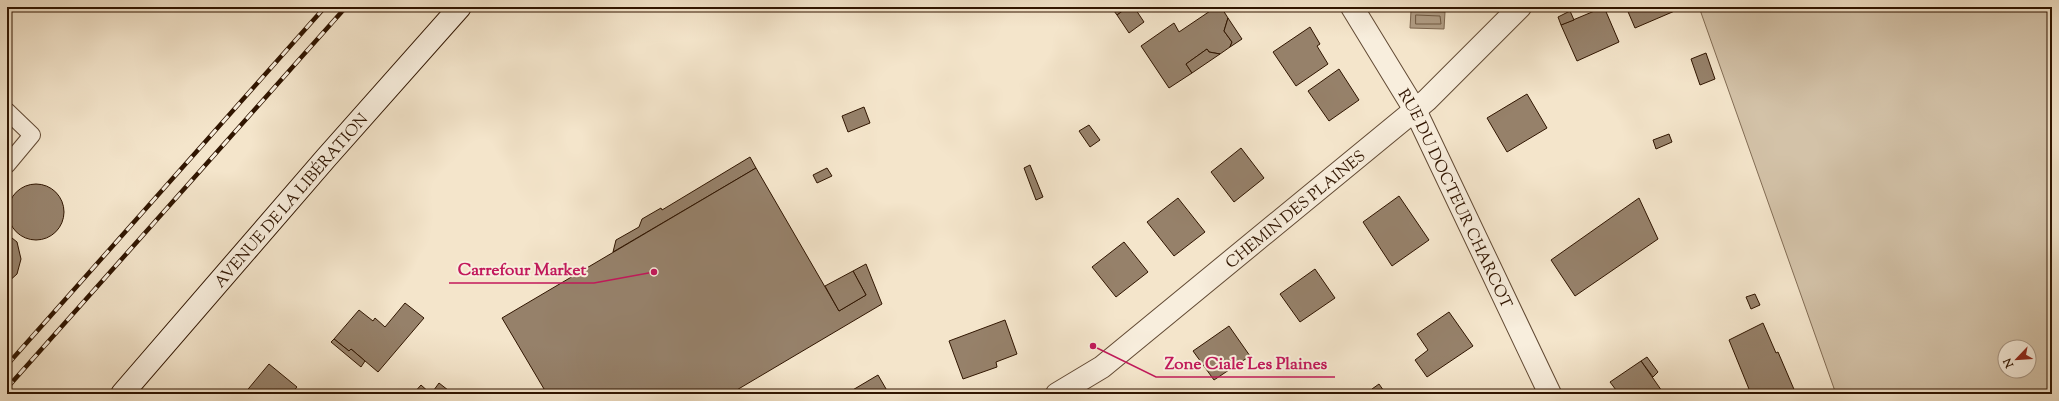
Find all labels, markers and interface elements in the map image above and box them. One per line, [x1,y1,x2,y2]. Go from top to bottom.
street label: RUE DU DOCTEUR CHARCOT [1391,85,1517,313]
street label: AVENUE DE LA LIBÉRATION [210,109,375,294]
street label: CHEMIN DES PLAINES [1221,146,1372,275]
callout: Carrefour Market [449,254,594,283]
text: Carrefour Market [458,259,586,283]
north arrow [1997,339,2037,379]
callout: Zone Ciale Les Plaines [1156,348,1335,377]
text: Zone Ciale Les Plaines [1165,353,1328,377]
text: N [2000,355,2018,371]

